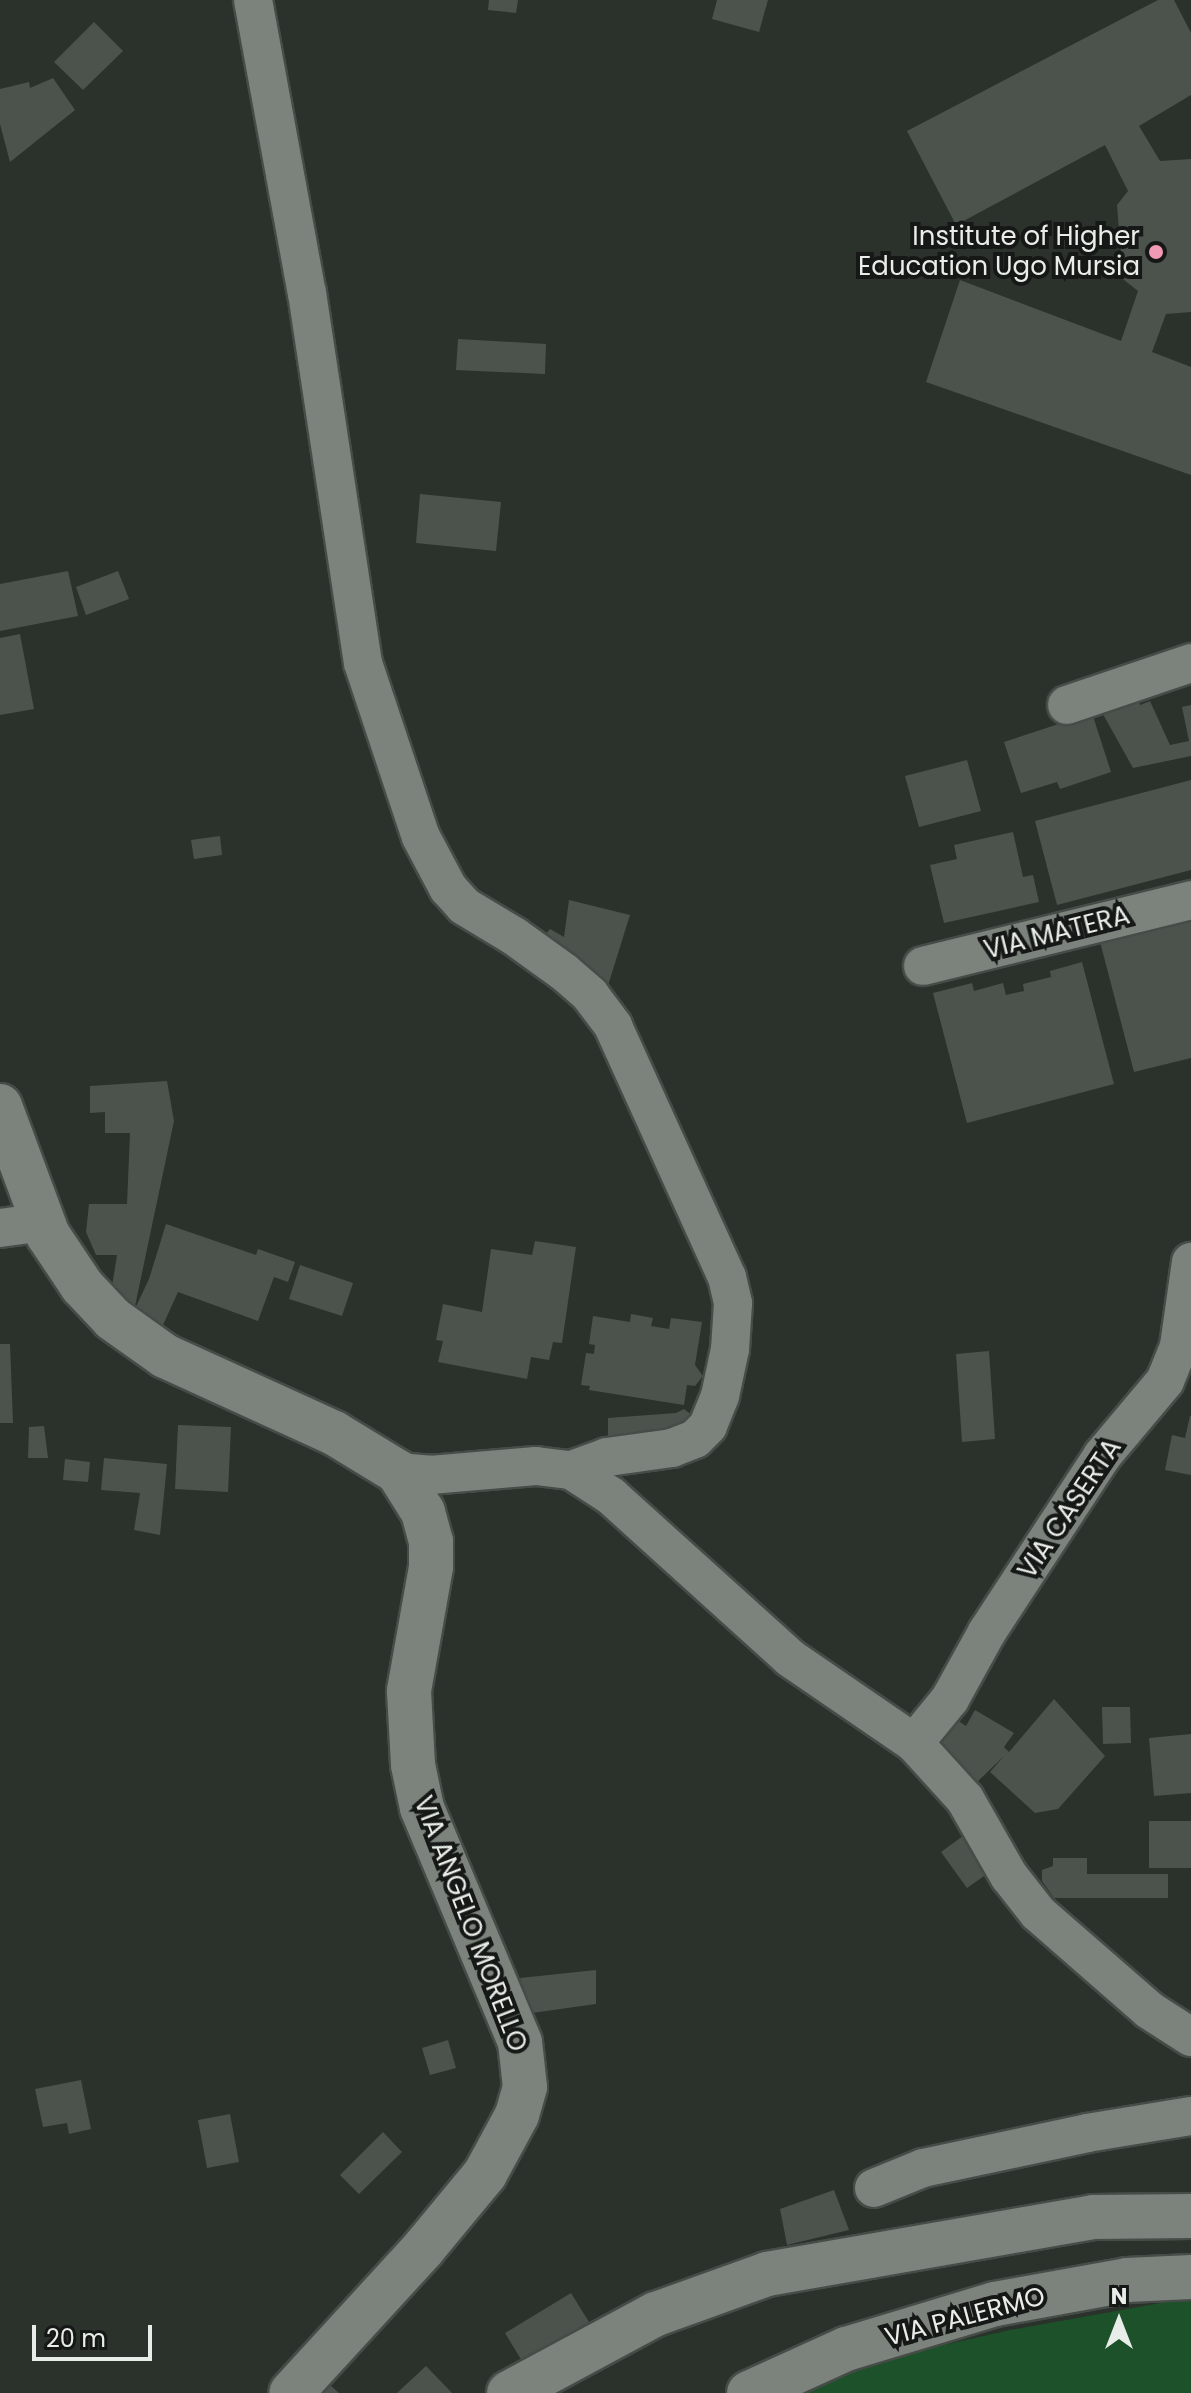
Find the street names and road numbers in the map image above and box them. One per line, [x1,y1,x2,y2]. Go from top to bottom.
street label: VIA MATERA [981,900,1133,966]
street label: VIA CASERTA [1012,1433,1128,1585]
street label: VIA ANGELO MORELLO [407,1792,533,2056]
street label: VIA PALERMO [882,2281,1048,2353]

